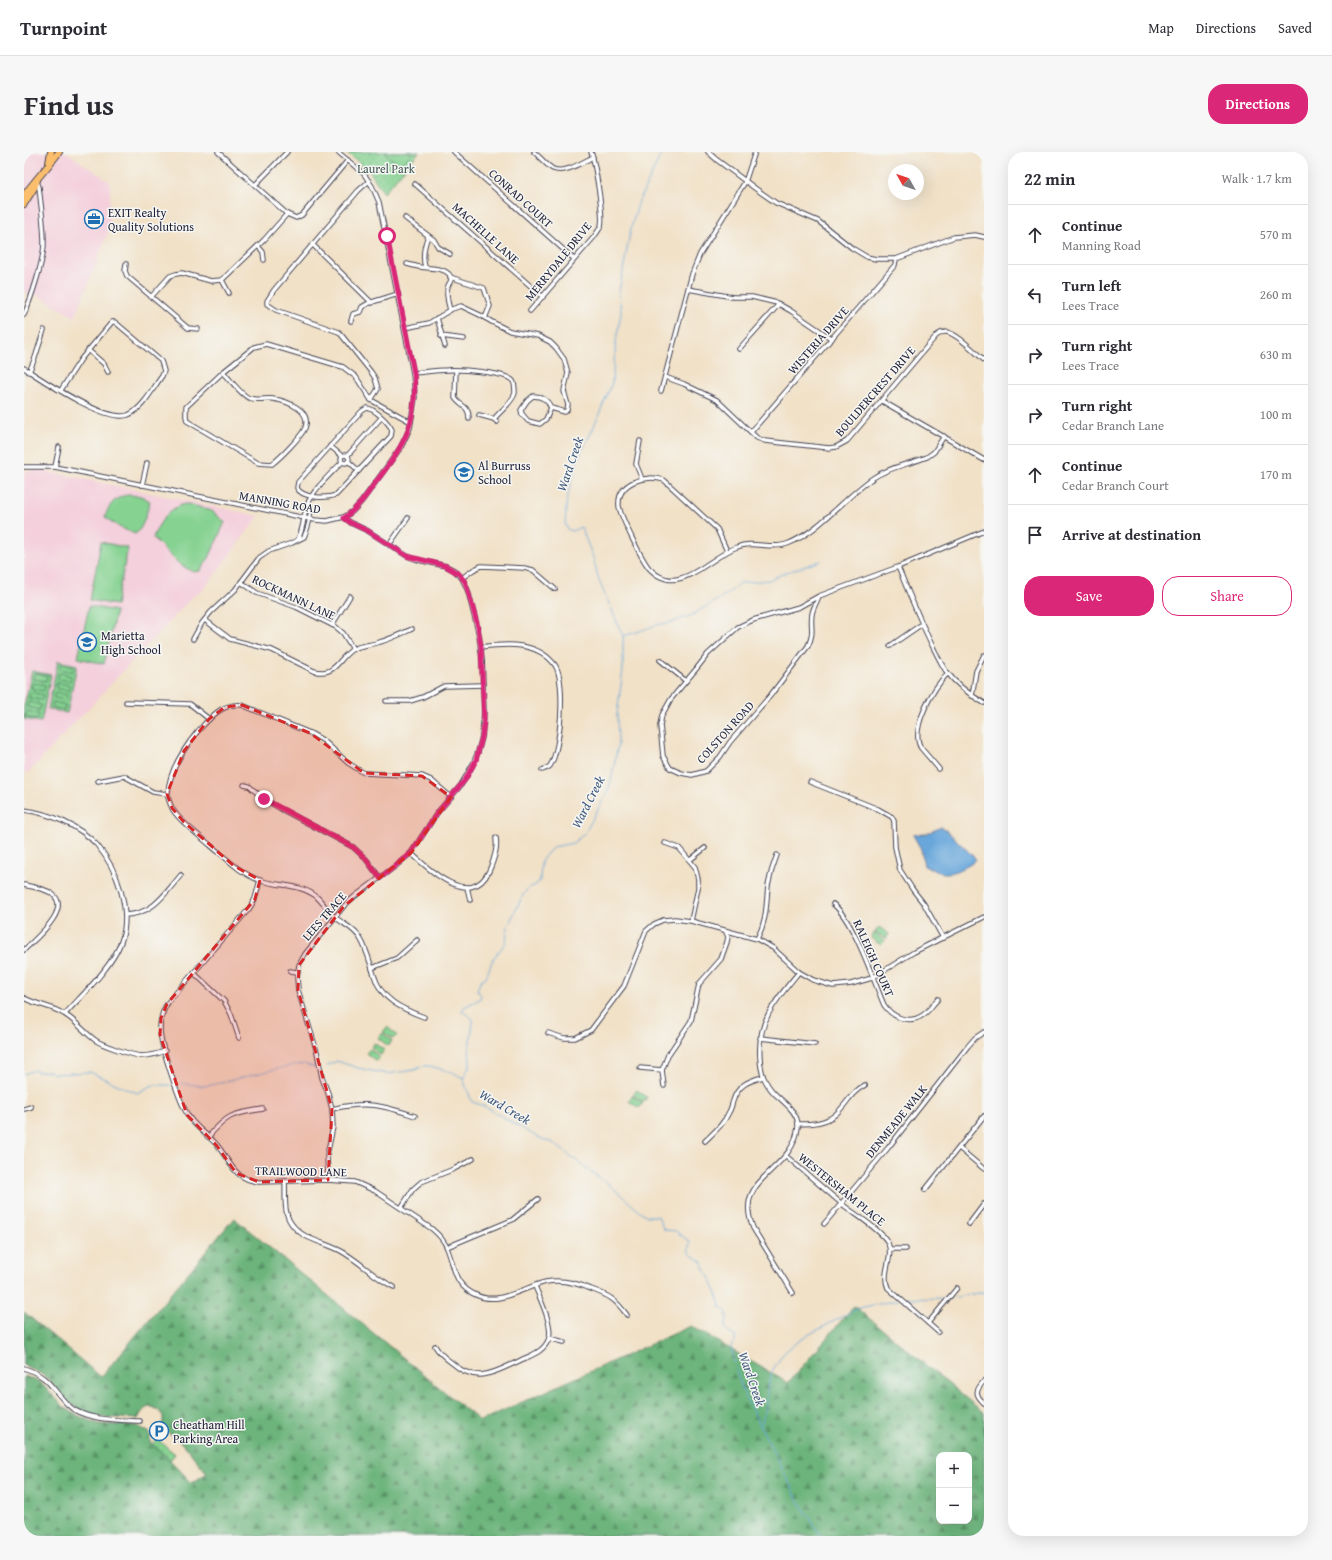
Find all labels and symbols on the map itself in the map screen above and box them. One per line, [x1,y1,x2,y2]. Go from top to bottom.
park label: Laurel Park [357,160,416,177]
north arrow [888,164,924,200]
street label: CONRAD COURT [485,165,557,232]
street label: MACHELLE LANE [449,198,523,268]
place label: EXIT Realty Quality Solutions [108,204,194,235]
office icon: EXIT Realty Quality Solutions [83,208,105,230]
street label: MERRYDALE DRIVE [521,218,595,304]
route start [378,227,396,245]
street label: WISTERIA DRIVE [784,302,852,378]
street label: BOULDERCREST DRIVE [831,342,919,440]
water label: Ward Creek [552,434,588,494]
place label: Al Burruss School [478,457,531,488]
school or university icon: Al Burruss School [453,461,475,483]
street label: MANNING ROAD [238,486,322,518]
street label: ROCKMANN LANE [249,570,339,624]
place label: Marietta High School [101,627,162,658]
school or university icon: Marietta High School [76,631,98,653]
street label: COLSTON ROAD [692,697,758,767]
water label: Ward Creek [567,772,609,832]
route end [255,790,273,808]
street label: LEES TRACE [298,888,350,944]
street label: RALEIGH COURT [849,917,899,999]
street label: DENMEADE WALK [861,1080,931,1161]
water label: Ward Creek [476,1085,534,1129]
street label: WESTERSHAM PLACE [795,1149,889,1229]
street label: TRAILWOOD LANE [255,1162,347,1180]
water label: Ward Creek [734,1349,770,1409]
place label: Cheatham Hill Parking Area [173,1416,245,1447]
parking icon: Cheatham Hill Parking Area [148,1420,170,1442]

